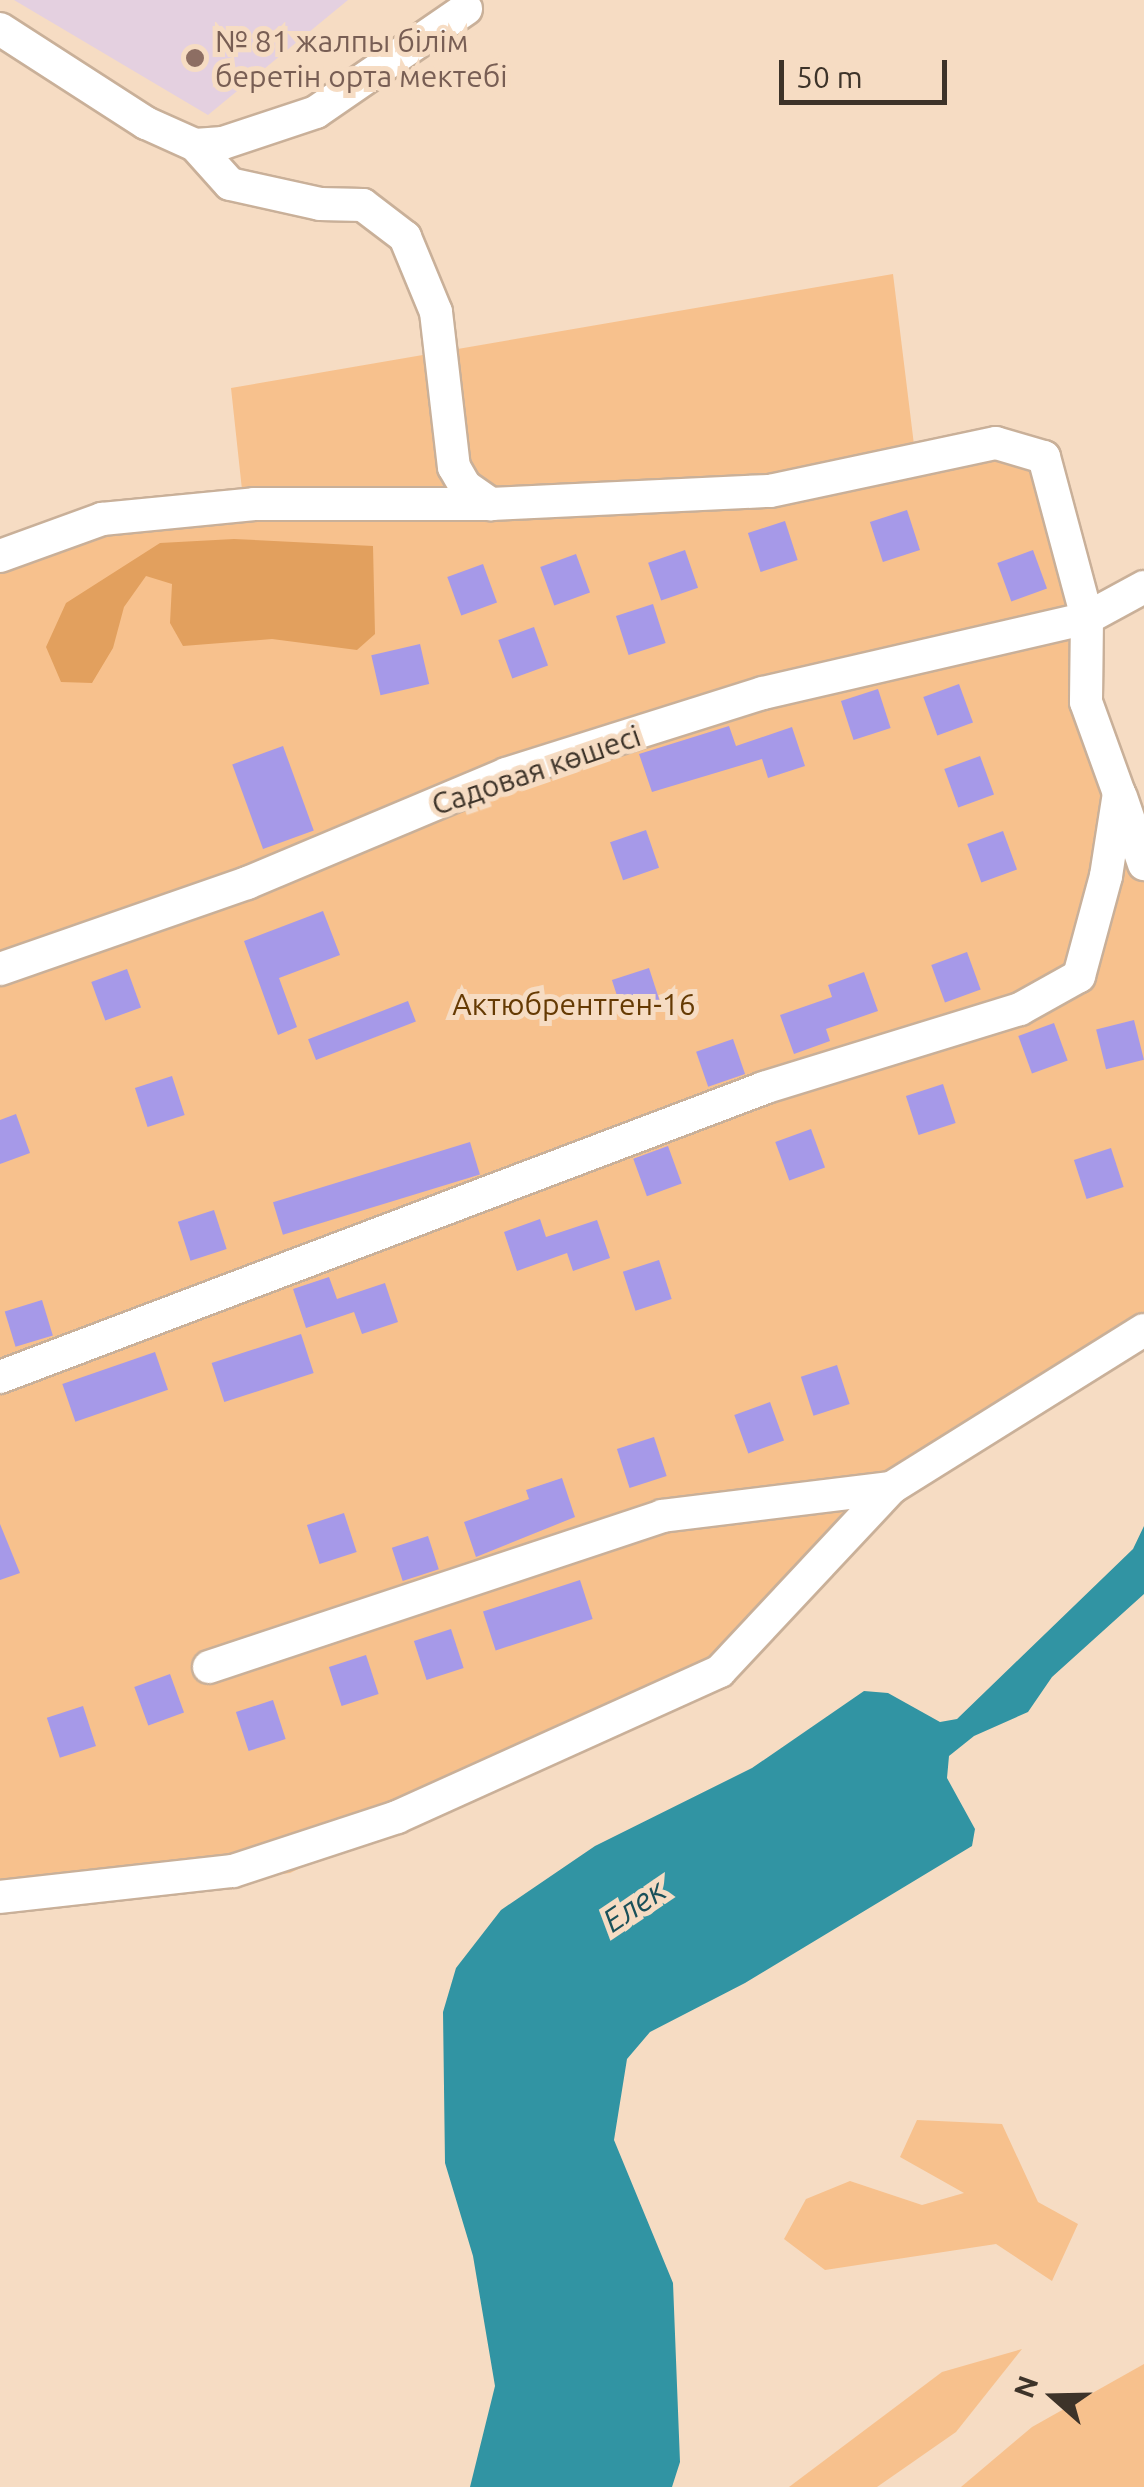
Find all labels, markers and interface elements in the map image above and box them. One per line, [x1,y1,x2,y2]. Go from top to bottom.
place label: № 81 жалпы білім беретін орта мектебі [215,23,508,94]
scale bar [784,40,952,102]
marker: № 81 жалпы білім беретін орта мектебі [184,47,206,69]
text: 50 m [796,60,863,94]
street label: Садовая көшесі [427,717,645,823]
park label: Актюбрентген-16 [452,986,696,1022]
water label: Елек [595,1870,673,1940]
north arrow [1004,2347,1104,2447]
text: N [1007,2371,1043,2402]

